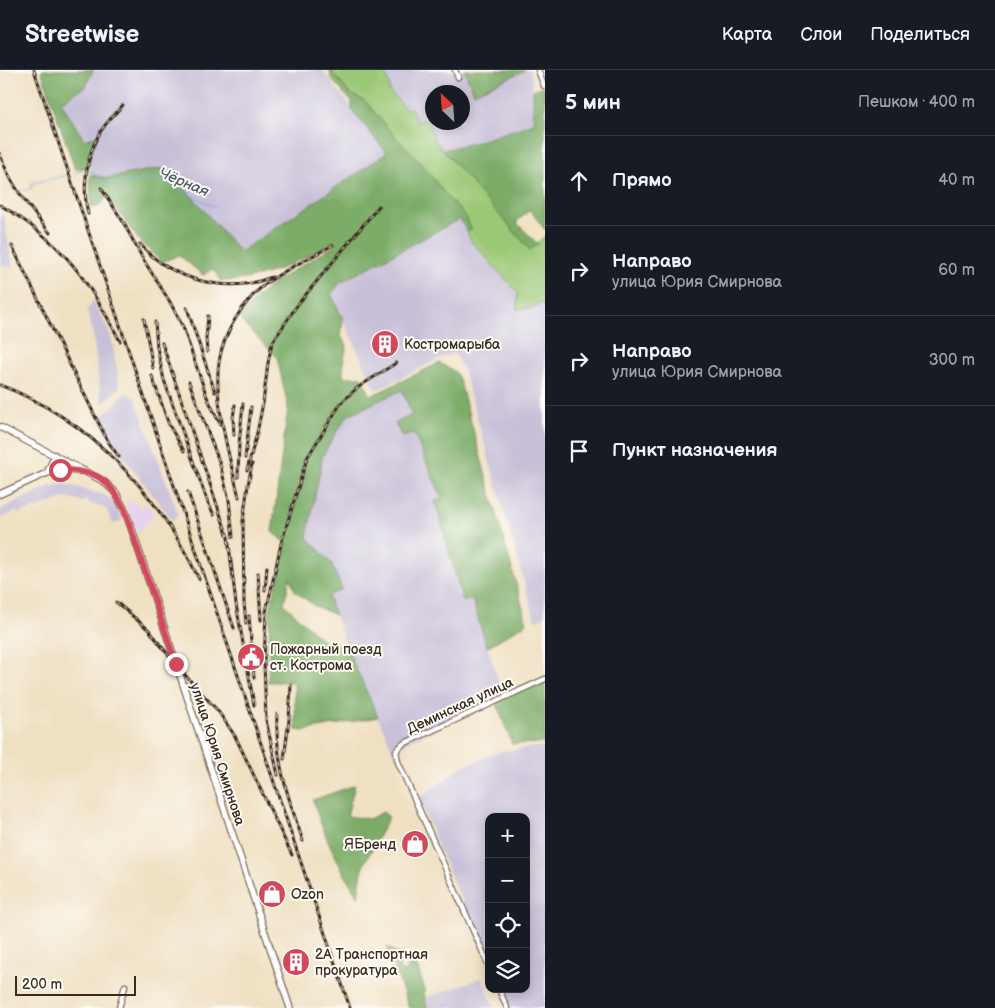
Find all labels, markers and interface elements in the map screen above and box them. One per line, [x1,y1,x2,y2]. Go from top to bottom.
text: Streetwise [25,20,139,49]
text: Карта [722,24,772,45]
text: Слои [800,24,842,45]
text: Поделиться [870,24,970,45]
north arrow [425,85,470,130]
text: 5 мин [565,90,621,115]
text: Пешком · 400 m [858,93,975,112]
water label: Чёрная [156,163,212,202]
icon: ahead [565,167,593,195]
text: Прямо [612,169,672,192]
text: 40 m [938,171,975,190]
text: Направо [612,250,692,273]
icon: right [565,257,593,285]
text: 60 m [938,261,975,280]
text: улица Юрия Смирнова [612,273,782,292]
building icon: Костромарыба [370,329,400,359]
place label: Костромарыба [404,336,501,353]
text: Направо [612,340,692,363]
icon: right [565,347,593,375]
text: 300 m [929,351,975,370]
text: улица Юрия Смирнова [612,363,782,382]
icon: arrive [565,437,593,465]
text: Пункт назначения [612,439,777,462]
route start [49,459,72,482]
place label: Пожарный поезд ст. Кострома [270,641,382,674]
public building icon: Пожарный поезд ст. Кострома [236,642,266,672]
route end [165,653,188,676]
street label: Деминская улица [404,673,517,738]
street label: улица Юрия Смирнова [186,681,249,828]
map controls [485,813,530,993]
button: + [485,813,530,858]
shop icon: ЯБренд [400,829,430,859]
place label: ЯБренд [344,836,396,853]
button: − [485,858,530,903]
shop icon: Ozon [257,879,287,909]
place label: Ozon [291,886,324,903]
button: locate [485,903,530,948]
place label: 2А Транспортная прокуратура [315,946,428,979]
building icon: 2А Транспортная прокуратура [281,947,311,977]
button: layers [485,948,530,993]
scale bar [15,973,136,996]
text: 200 m [22,976,62,993]

